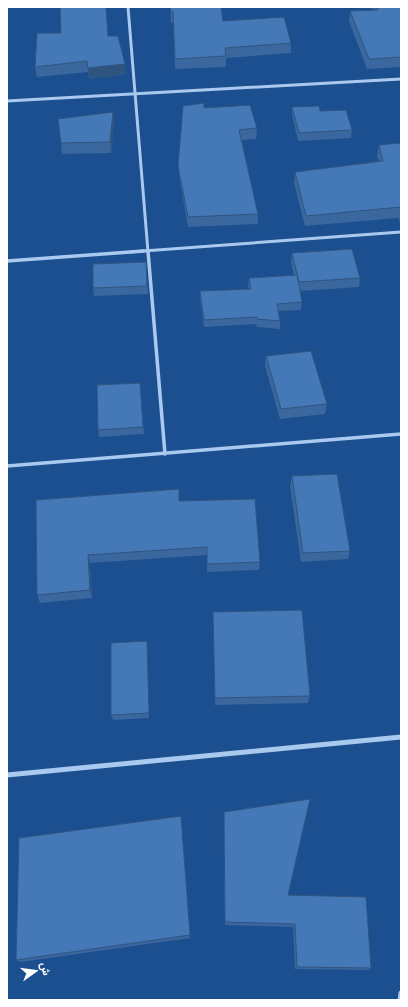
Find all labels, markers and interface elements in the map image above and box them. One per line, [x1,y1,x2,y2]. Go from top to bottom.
north arrow [16,951,56,991]
text: ش [37,960,55,977]

